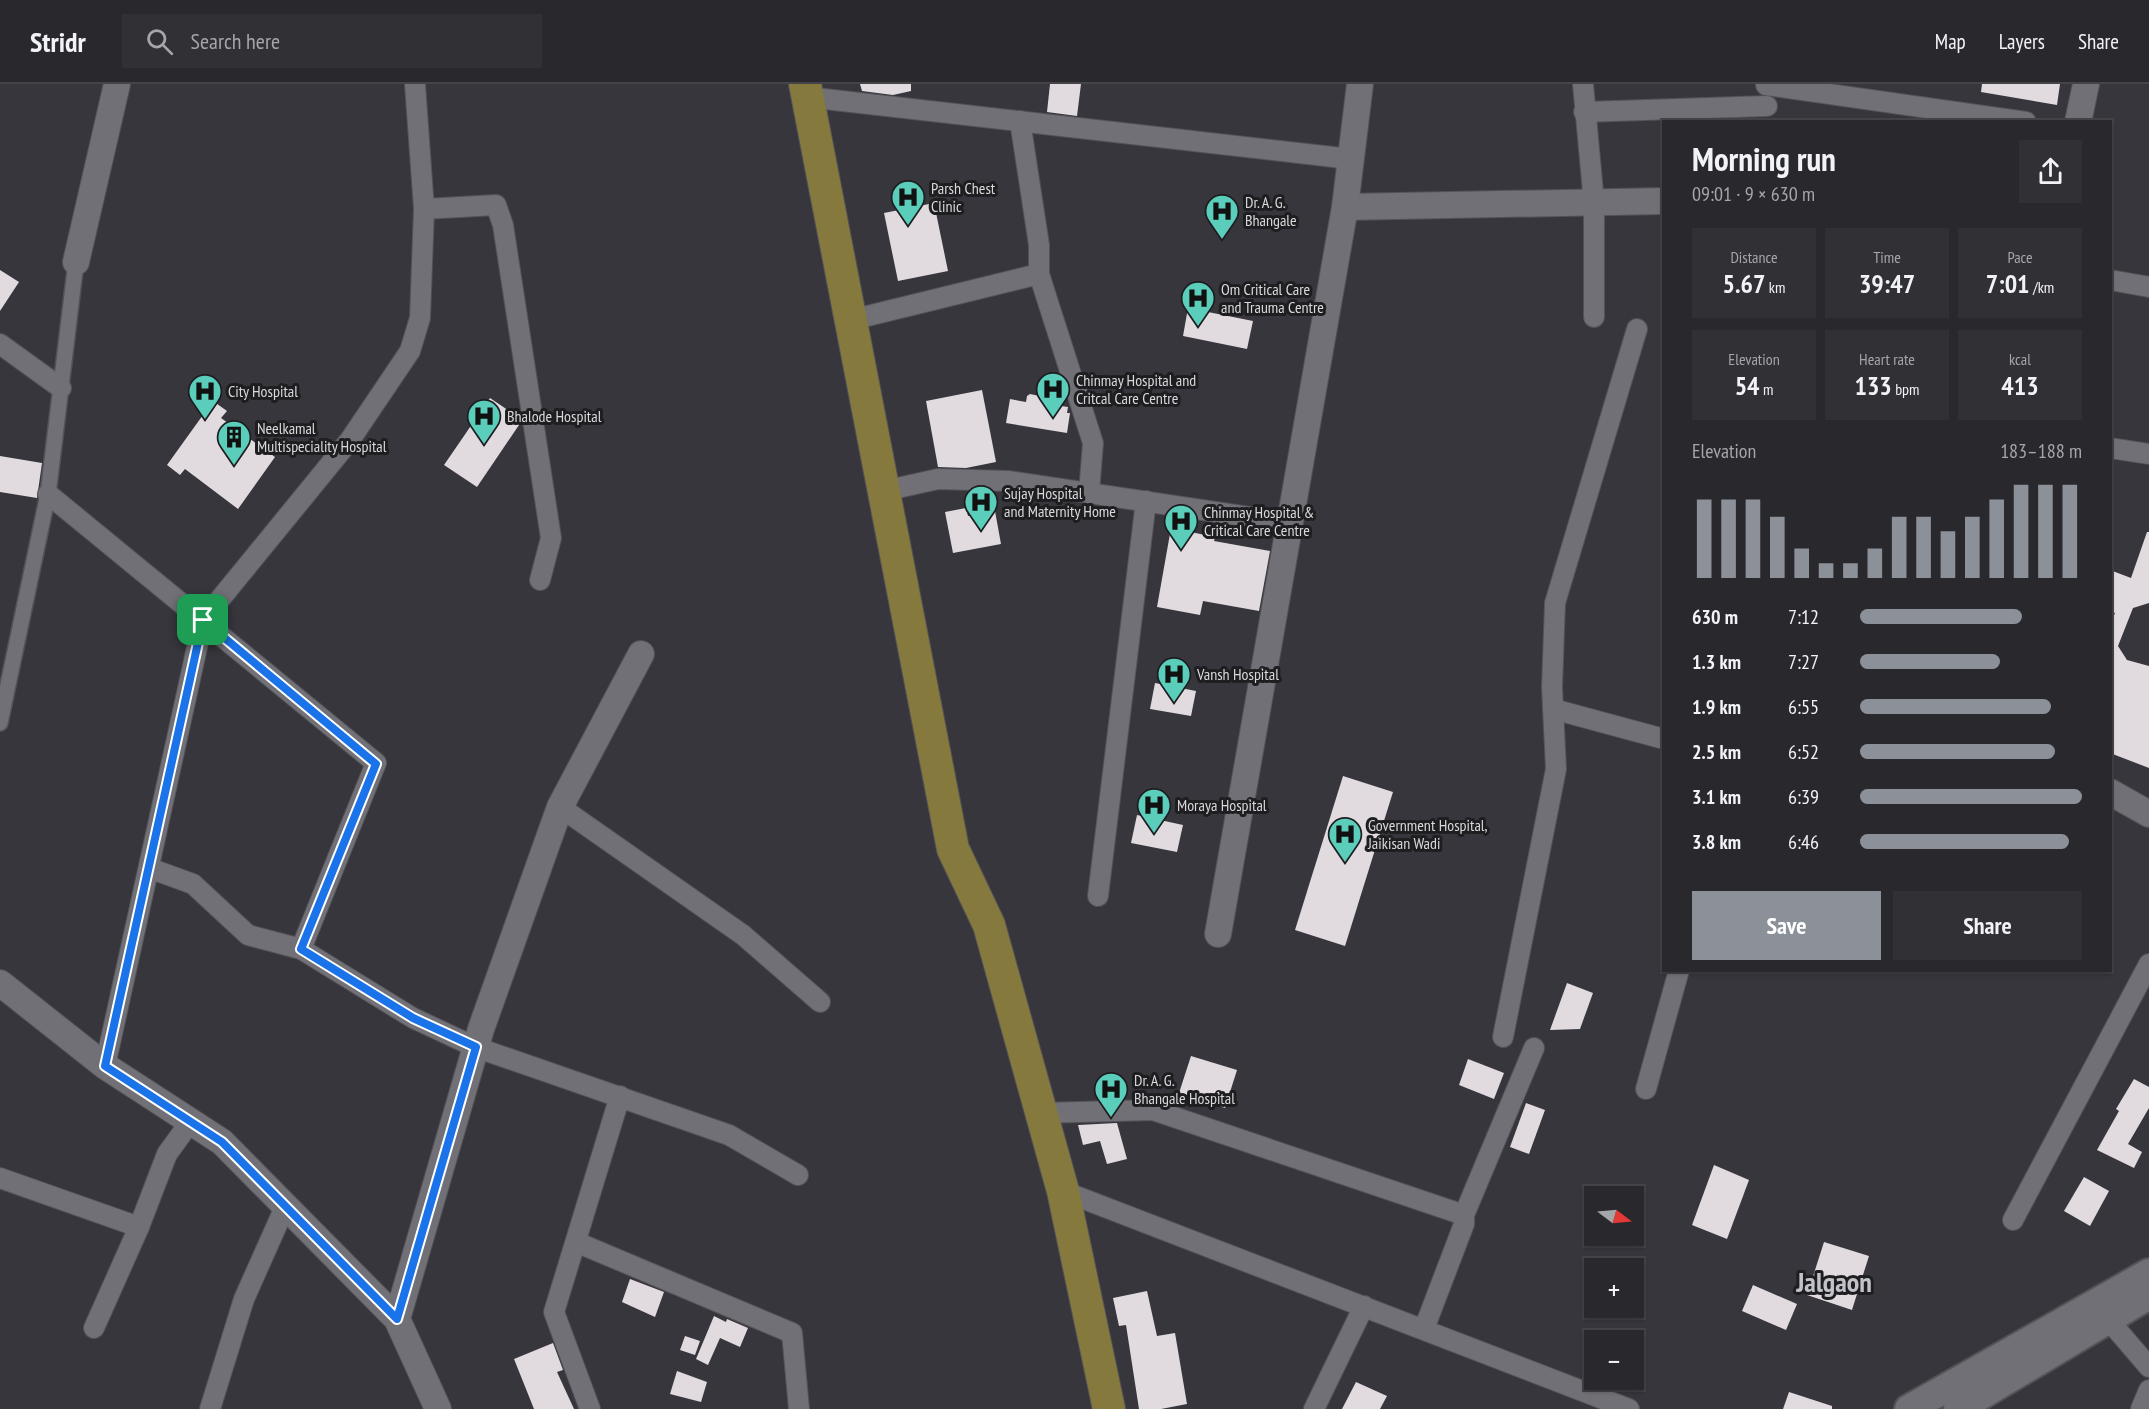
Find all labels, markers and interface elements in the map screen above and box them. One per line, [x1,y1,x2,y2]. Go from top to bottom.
search box [122,14,542,68]
text: Stridr [30,23,86,60]
icon: search [143,25,176,58]
text: Search here [191,27,280,55]
text: Map [1935,28,1966,55]
text: Layers [1999,28,2045,55]
text: Share [2078,28,2119,55]
text: Morning run [1692,137,1836,180]
button: share [2019,140,2082,203]
place label: Parsh Chest Clinic [931,178,996,216]
hospital icon: Parsh Chest Clinic [890,179,926,226]
text: 09:01 · 9 × 630 m [1692,181,1815,207]
place label: Dr. A. G. Bhangale [1245,192,1297,230]
hospital icon: Dr. A. G. Bhangale [1204,193,1240,240]
text: Distance [1730,247,1778,267]
text: Time [1873,247,1901,267]
text: Pace [2007,247,2033,267]
text: 5.67 [1723,267,1765,300]
text: 39:47 [1859,267,1915,300]
text: 7:01 [1986,267,2030,300]
text: km [1765,277,1785,297]
text: /km [2030,277,2054,297]
place label: Om Critical Care and Trauma Centre [1221,279,1324,317]
hospital icon: Om Critical Care and Trauma Centre [1180,280,1216,327]
text: Elevation [1728,349,1780,369]
text: Heart rate [1859,349,1915,369]
text: kcal [2009,349,2031,369]
text: 54 [1735,369,1760,402]
text: 133 [1854,369,1892,402]
text: 413 [2001,369,2039,402]
place label: Chinmay Hospital and Critcal Care Centre [1076,370,1196,408]
hospital icon: Chinmay Hospital and Critcal Care Centre [1035,371,1071,418]
hospital icon: City Hospital [187,373,223,420]
text: m [1760,379,1773,399]
text: bpm [1892,379,1920,399]
place label: City Hospital [228,381,298,401]
hospital icon: Bhalode Hospital [466,398,502,445]
place label: Bhalode Hospital [507,406,602,426]
place label: Neelkamal Multispeciality Hospital [257,418,387,456]
building icon: Neelkamal Multispeciality Hospital [216,419,252,466]
text: Elevation [1692,438,1756,464]
text: 183–188 m [2000,438,2082,464]
place label: Sujay Hospital and Maternity Home [1004,483,1116,521]
hospital icon: Sujay Hospital and Maternity Home [963,484,999,531]
place label: Chinmay Hospital & Critical Care Centre [1204,502,1314,540]
hospital icon: Chinmay Hospital & Critical Care Centre [1163,503,1199,550]
pin [177,594,228,645]
icon: arrive [186,603,219,636]
text: 630 m [1692,604,1738,630]
text: 7:12 [1788,604,1819,630]
text: 1.3 km [1692,649,1741,675]
text: 7:27 [1788,649,1819,675]
hospital icon: Vansh Hospital [1156,656,1192,703]
place label: Vansh Hospital [1196,664,1279,684]
text: 1.9 km [1692,694,1741,720]
text: 6:55 [1788,694,1819,720]
text: 2.5 km [1692,739,1741,765]
text: 6:52 [1788,739,1819,765]
text: 3.1 km [1692,784,1741,810]
text: 6:39 [1788,784,1819,810]
hospital icon: Moraya Hospital [1136,787,1172,834]
place label: Moraya Hospital [1177,795,1267,815]
place label: Government Hospital, Jaikisan Wadi [1367,815,1488,853]
hospital icon: Government Hospital, Jaikisan Wadi [1327,816,1363,863]
text: 3.8 km [1692,829,1741,855]
text: 6:46 [1788,829,1819,855]
button: Save [1692,891,1881,960]
button: Share [1893,891,2082,960]
place label: Dr. A. G. Bhangale Hospital [1134,1070,1235,1108]
hospital icon: Dr. A. G. Bhangale Hospital [1093,1071,1129,1118]
north arrow [1584,1186,1644,1246]
map controls [1584,1186,1644,1390]
button: + [1584,1258,1644,1318]
district label: Jalgaon [1795,1263,1872,1300]
button: − [1584,1330,1644,1390]

